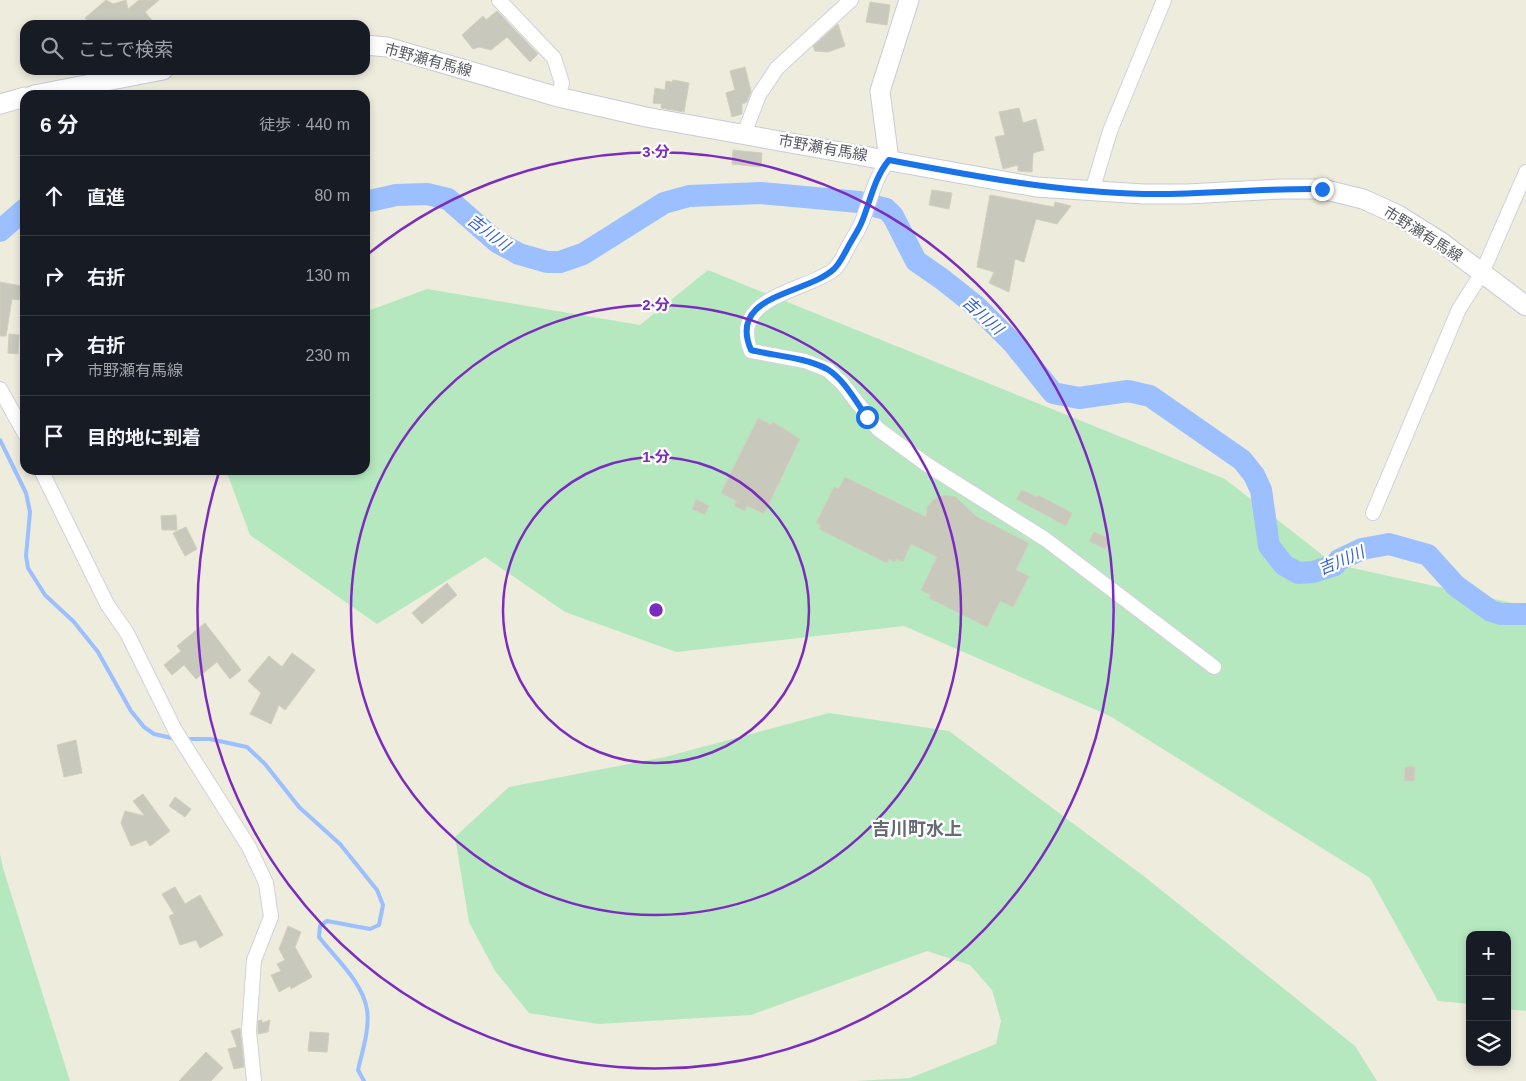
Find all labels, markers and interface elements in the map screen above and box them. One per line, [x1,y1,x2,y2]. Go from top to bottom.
search box [20,20,370,75]
icon: search [38,34,66,62]
text: ここで検索 [78,39,173,60]
street label: 市野瀬有馬線 [382,40,474,79]
text: 6 分 [40,113,79,136]
text: 徒歩 · 440 m [259,116,350,133]
street label: 市野瀬有馬線 [777,131,869,164]
text: 3 分 [642,143,670,160]
route end [1311,178,1334,201]
icon: ahead [40,182,68,210]
text: 直進 [87,187,125,208]
text: 80 m [314,187,350,204]
street label: 市野瀬有馬線 [1381,203,1466,265]
water label: 吉川川 [464,211,515,255]
icon: right [40,262,68,290]
text: 右折 [87,267,125,288]
text: 130 m [306,267,350,284]
water label: 吉川川 [959,293,1008,339]
text: 2 分 [642,296,670,313]
text: 右折 [87,335,125,356]
icon: right [40,342,68,370]
text: 230 m [306,347,350,364]
text: 市野瀬有馬線 [87,362,183,379]
route start [856,406,879,429]
icon: arrive [40,422,68,450]
text: 目的地に到着 [87,427,201,448]
text: 1 分 [642,448,670,465]
water label: 吉川川 [1316,542,1368,578]
centre of rings [647,601,665,619]
district label: 吉川町水上 [872,819,962,839]
map controls [1466,931,1511,1066]
button: + [1466,931,1511,976]
button: − [1466,976,1511,1021]
button: layers [1466,1021,1511,1066]

